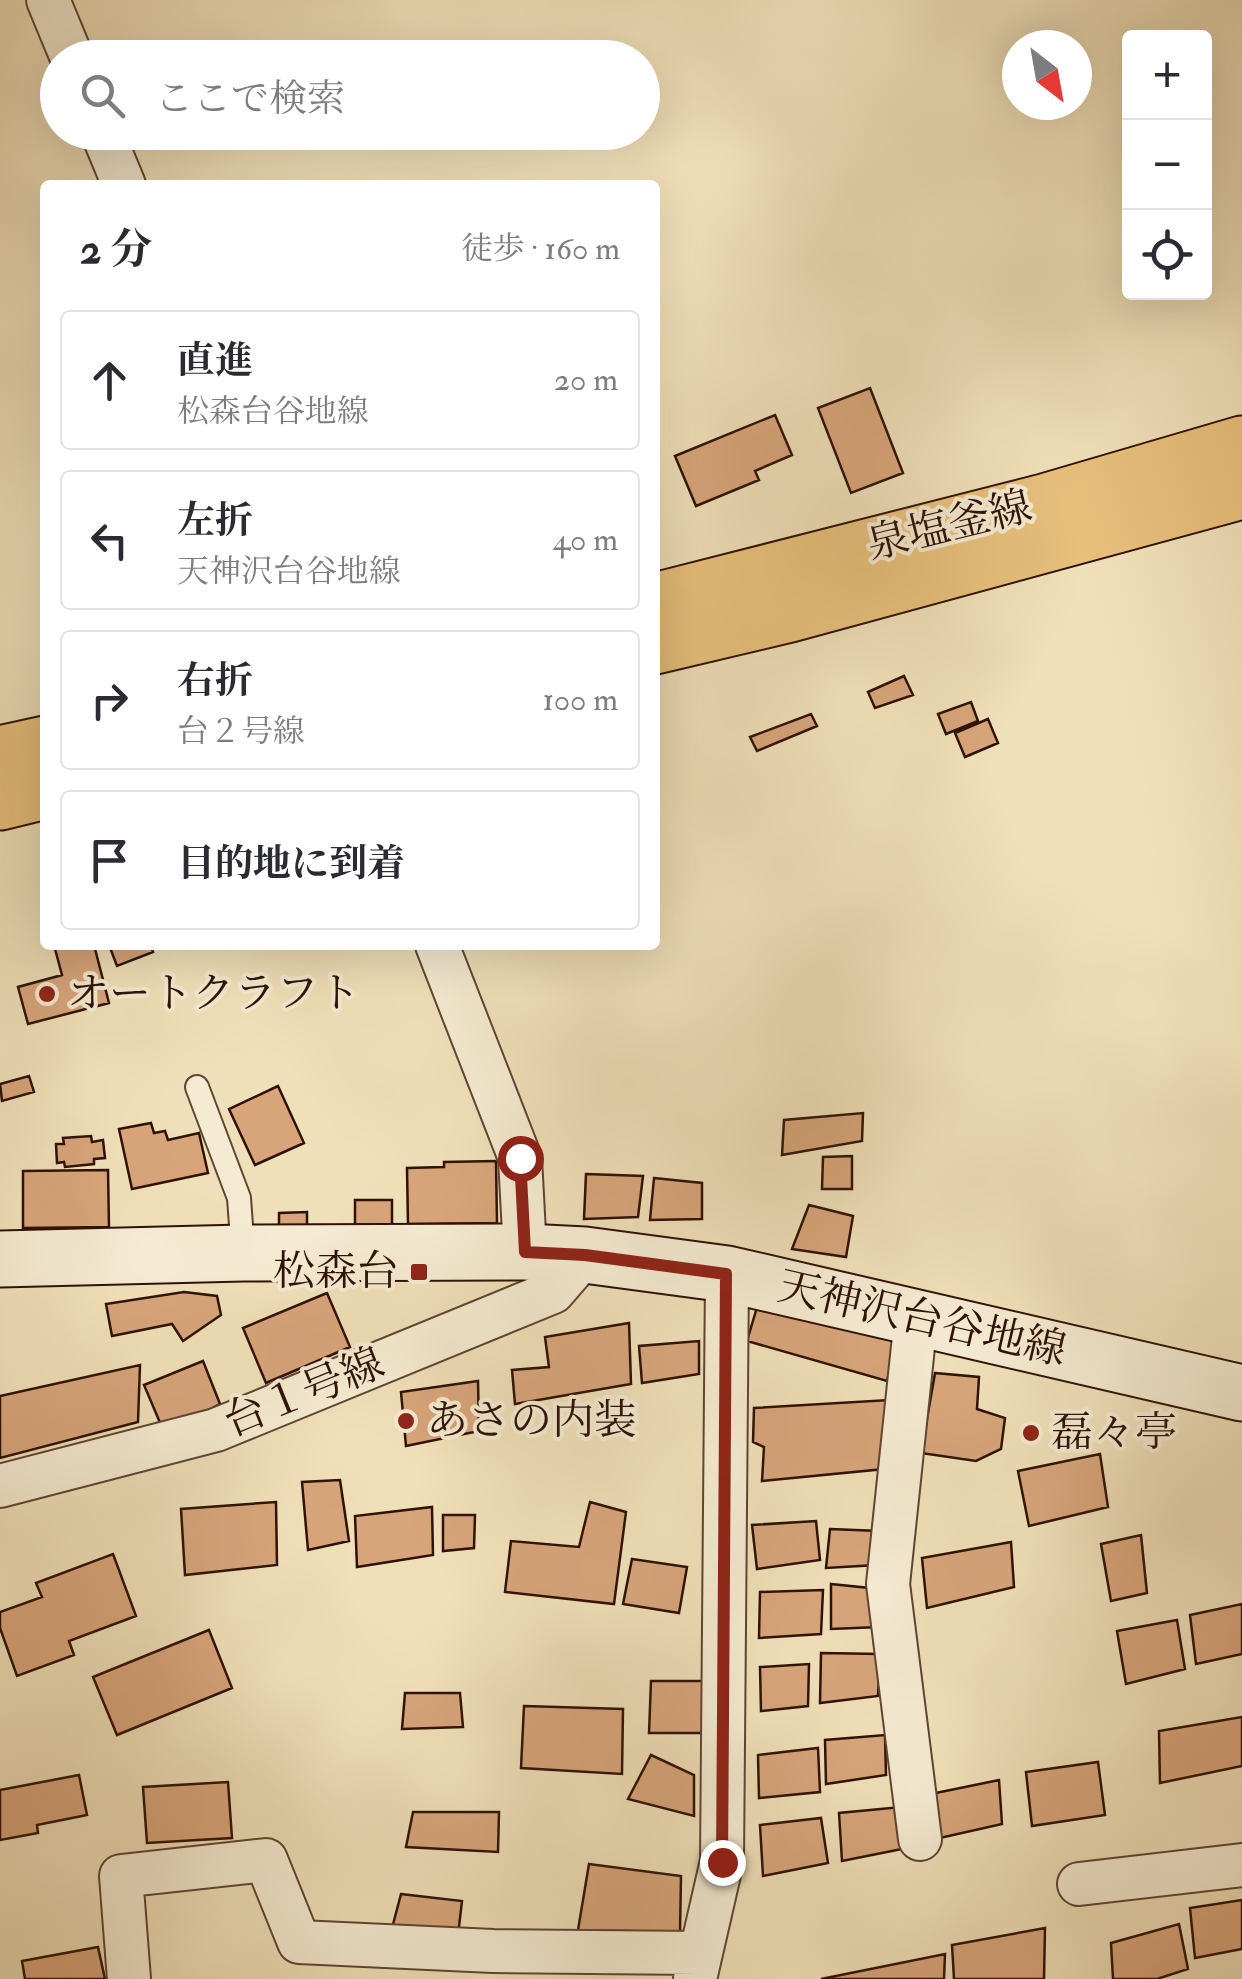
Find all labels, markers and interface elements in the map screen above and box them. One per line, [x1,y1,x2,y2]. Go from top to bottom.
north arrow [1002,30,1092,120]
map controls [1122,30,1212,300]
button: + [1122,30,1212,120]
search box [40,40,660,150]
icon: search [75,68,130,123]
text: ここで検索 [155,75,345,123]
button: − [1122,120,1212,210]
button: locate [1122,210,1212,300]
text: 2 分 [80,224,152,276]
text: 徒歩 · 160 m [461,229,620,269]
text: 直進 [177,337,253,385]
icon: ahead [82,353,137,408]
text: 20 m [554,360,618,400]
text: 松森台谷地線 [177,392,369,432]
street label: 泉塩釜線 [861,480,1037,572]
text: 左折 [177,497,253,545]
icon: left [82,513,137,568]
text: 40 m [553,520,618,560]
text: 天神沢台谷地線 [177,552,401,592]
text: 右折 [177,657,253,705]
icon: right [82,673,137,728]
text: 100 m [542,680,618,720]
text: 台２号線 [177,712,305,752]
icon: arrive [82,833,137,888]
text: 目的地に到着 [177,840,405,888]
place label: オートクラフト [67,968,360,1020]
marker: オートクラフト [36,983,58,1005]
route start [498,1136,544,1182]
place label: 松森台 [273,1246,399,1298]
marker: 松森台 [408,1261,430,1283]
street label: 天神沢台谷地線 [773,1261,1071,1377]
street label: 台１号線 [216,1337,392,1449]
place label: あさの内装 [426,1395,636,1447]
place label: 磊々亭 [1051,1407,1177,1459]
marker: あさの内装 [395,1410,417,1432]
marker: 磊々亭 [1020,1422,1042,1444]
route end [700,1840,746,1886]

